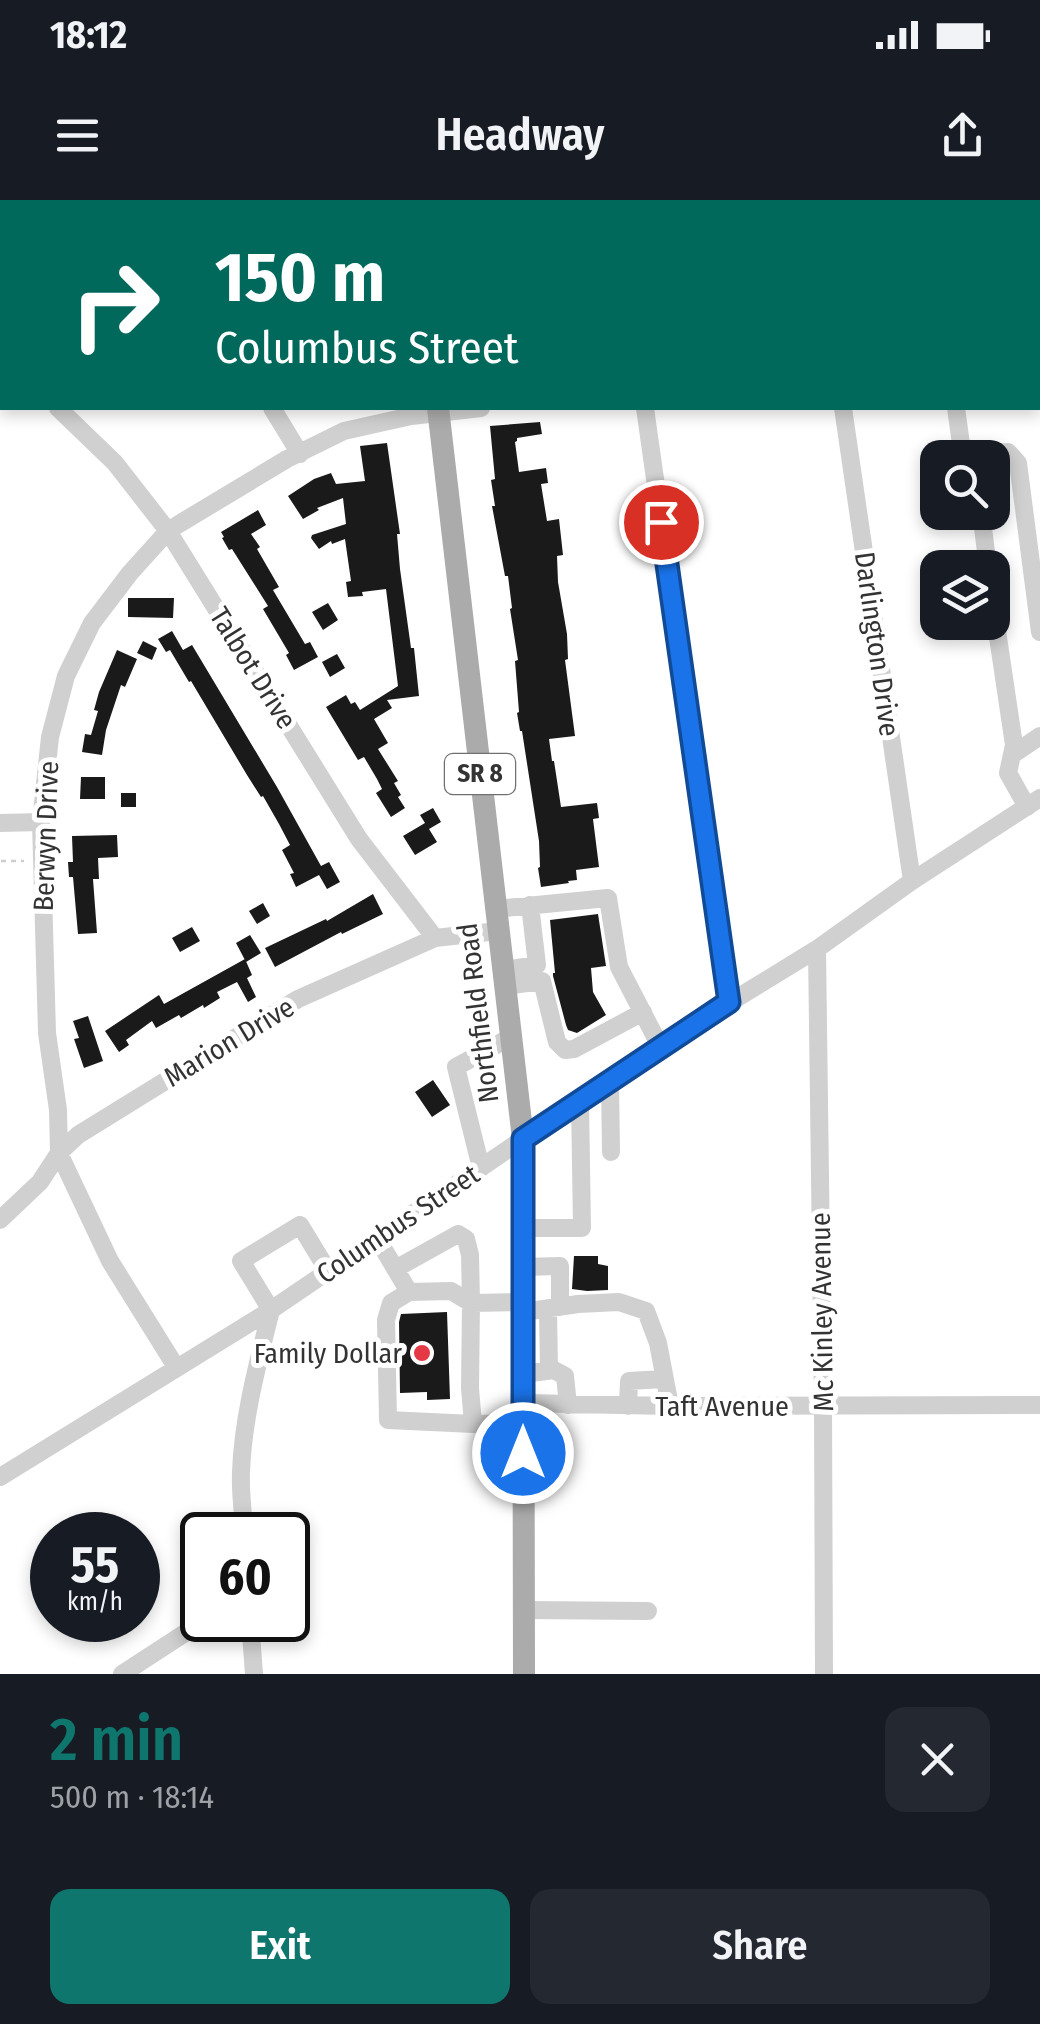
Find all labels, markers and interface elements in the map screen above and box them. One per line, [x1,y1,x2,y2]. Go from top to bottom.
text: 18:12 [50,12,127,58]
icon: menu [50,108,105,163]
text: Headway [436,108,604,162]
icon: share [935,108,990,163]
text: 150 m [215,236,385,320]
icon: right [50,240,180,370]
text: Columbus Street [215,321,519,375]
map controls [920,440,1010,640]
button: search [920,440,1010,530]
pin [619,480,704,565]
icon: arrive [634,495,689,550]
street label: Darlington Drive [848,550,906,738]
button: layers [920,550,1010,640]
street label: Talbot Drive [203,601,303,735]
road number: SR 8 [445,754,515,794]
street label: Berwyn Drive [27,760,65,912]
street label: Northfield Road [451,921,505,1105]
street label: Marion Drive [158,990,300,1094]
street label: Columbus Street [310,1157,486,1290]
street label: Mc Kinley Avenue [804,1212,840,1412]
place label: Family Dollar [254,1337,402,1370]
marker: Family Dollar [411,1342,433,1364]
street label: Taft Avenue [655,1390,789,1423]
position arrow [471,1401,575,1505]
speed limit sign: 60 [180,1512,310,1642]
text: 55 [71,1535,119,1595]
text: km/h [67,1587,123,1617]
text: 2 min [50,1704,183,1776]
button: close [885,1707,990,1812]
text: 500 m · 18:14 [50,1778,214,1816]
button: Exit [50,1889,510,2004]
button: Share [530,1889,990,2004]

